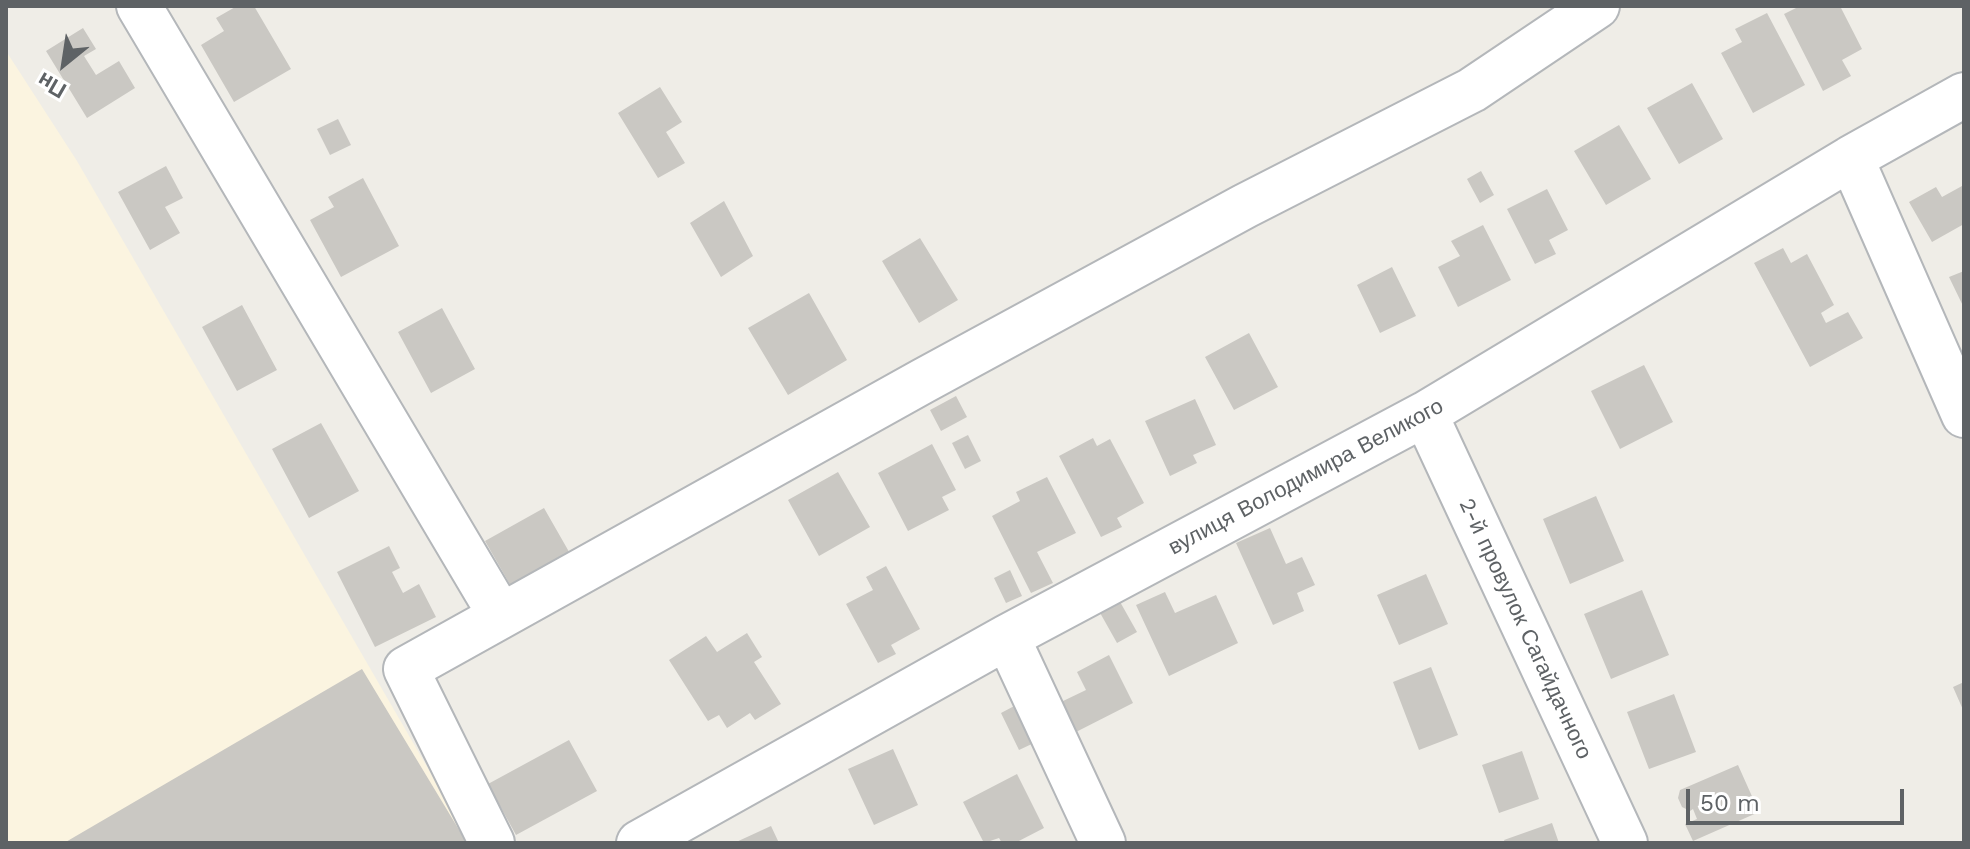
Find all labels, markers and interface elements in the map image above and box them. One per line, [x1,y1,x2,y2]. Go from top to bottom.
north arrow [24,24,104,104]
text: Пн [33,67,71,103]
street label: вулиця Володимира Великого [1164,393,1448,561]
street label: 2-й провулок Сагайдачного [1453,494,1597,764]
scale bar [1690,773,1908,823]
text: 50 m [1700,789,1760,817]

